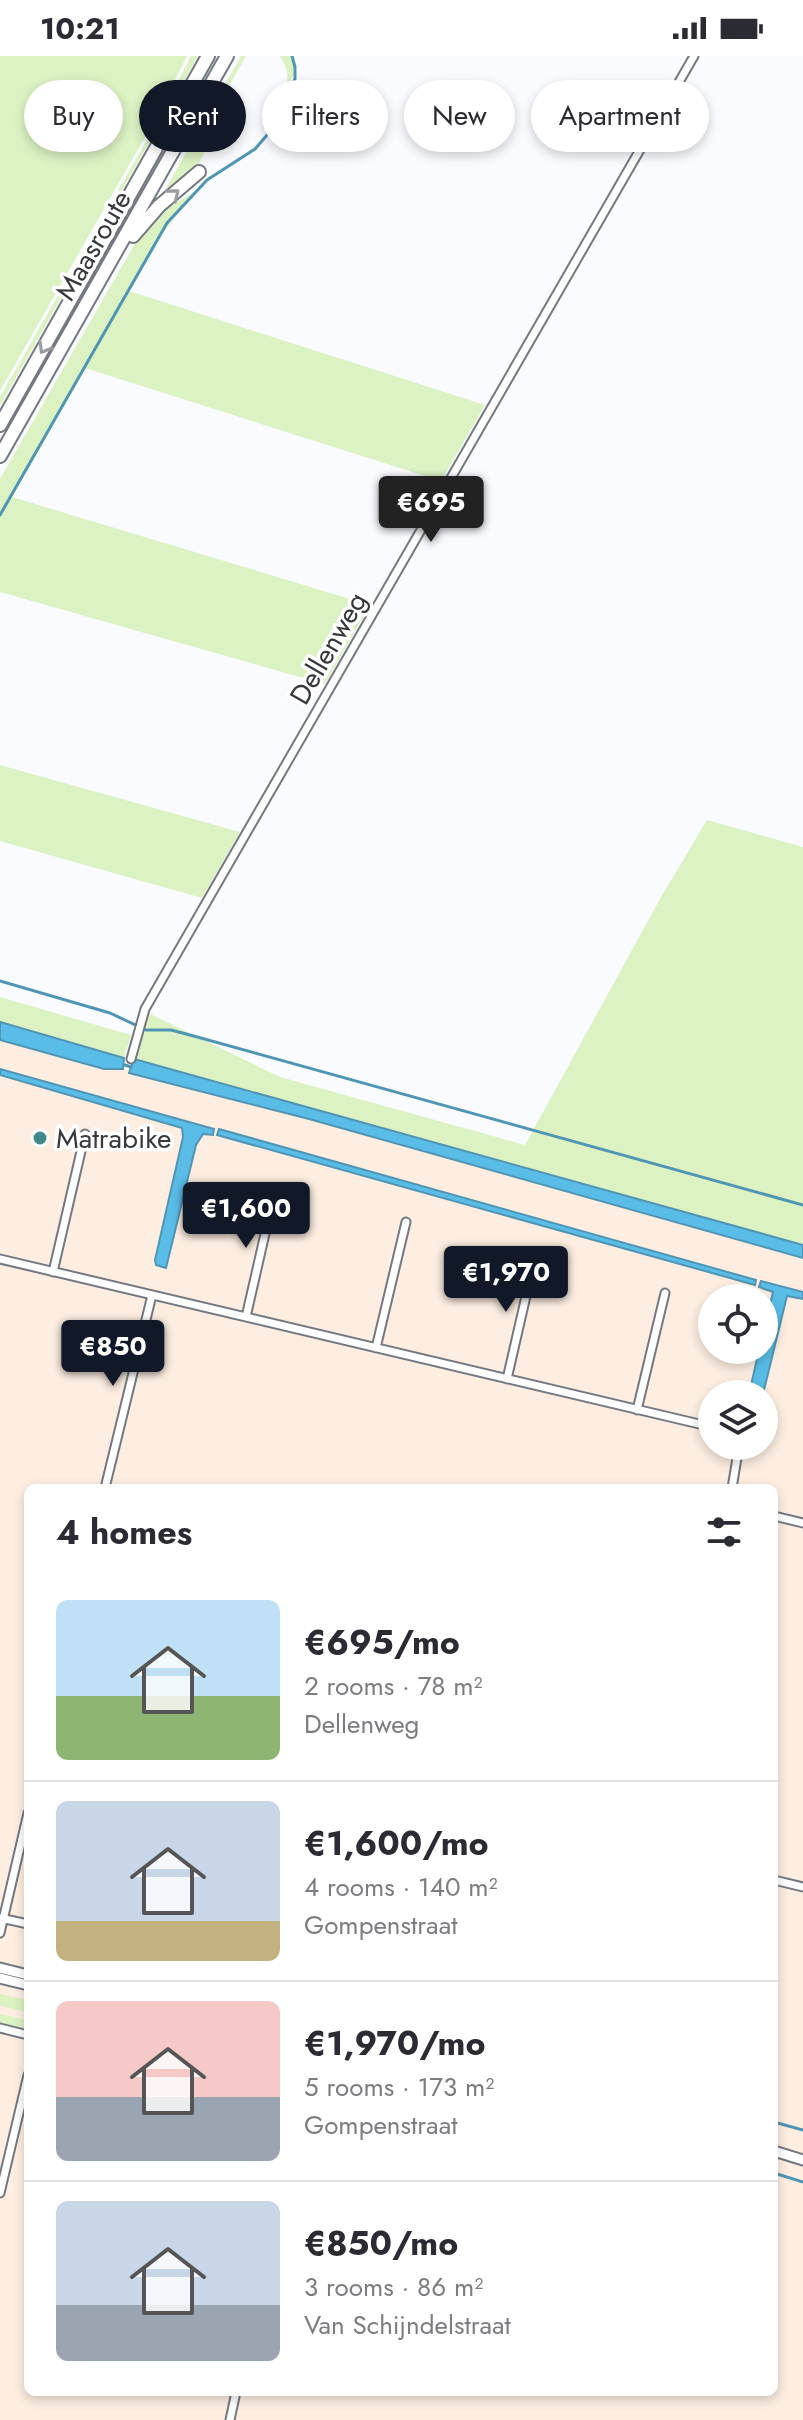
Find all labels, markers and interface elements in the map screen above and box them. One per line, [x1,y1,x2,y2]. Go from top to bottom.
text: 10:21 [40,7,120,50]
chip: Buy [24,80,123,152]
chip: Rent [139,80,246,152]
chip: Filters [262,80,388,152]
chip: New [404,80,515,152]
chip: Apartment [531,80,709,152]
street label: Maasroute [45,183,141,308]
one-way arrow [164,189,179,204]
one-way arrow [38,339,54,354]
pin: €695 [384,476,478,544]
text: €695 [397,483,465,521]
street label: Dellenweg [280,584,377,712]
place label: Matrabike [56,1118,172,1159]
marker: Matrabike [31,1129,49,1147]
pin: €1,600 [181,1182,311,1250]
text: €1,600 [201,1189,291,1227]
pin: €1,970 [441,1246,571,1314]
text: €1,970 [462,1253,550,1291]
map controls [698,1284,778,1460]
button: locate [698,1284,778,1364]
pin: €850 [66,1320,160,1388]
text: €850 [79,1327,147,1365]
button: layers [698,1380,778,1460]
text: 4 homes [56,1508,192,1557]
icon: filters [702,1510,746,1554]
text: €695/mo [304,1618,460,1667]
icon: home [120,1632,216,1728]
text: 2 rooms · 78 m² [304,1667,483,1705]
text: Dellenweg [304,1705,419,1743]
text: €1,600/mo [304,1819,489,1868]
icon: home [120,1833,216,1929]
text: 4 rooms · 140 m² [304,1868,498,1906]
text: Gompenstraat [304,1906,457,1944]
text: €1,970/mo [304,2019,486,2068]
icon: home [120,2033,216,2129]
text: 5 rooms · 173 m² [304,2068,494,2106]
text: Gompenstraat [304,2106,457,2144]
text: €850/mo [304,2219,458,2268]
icon: home [120,2233,216,2329]
text: 3 rooms · 86 m² [304,2268,483,2306]
text: Van Schijndelstraat [304,2306,511,2344]

